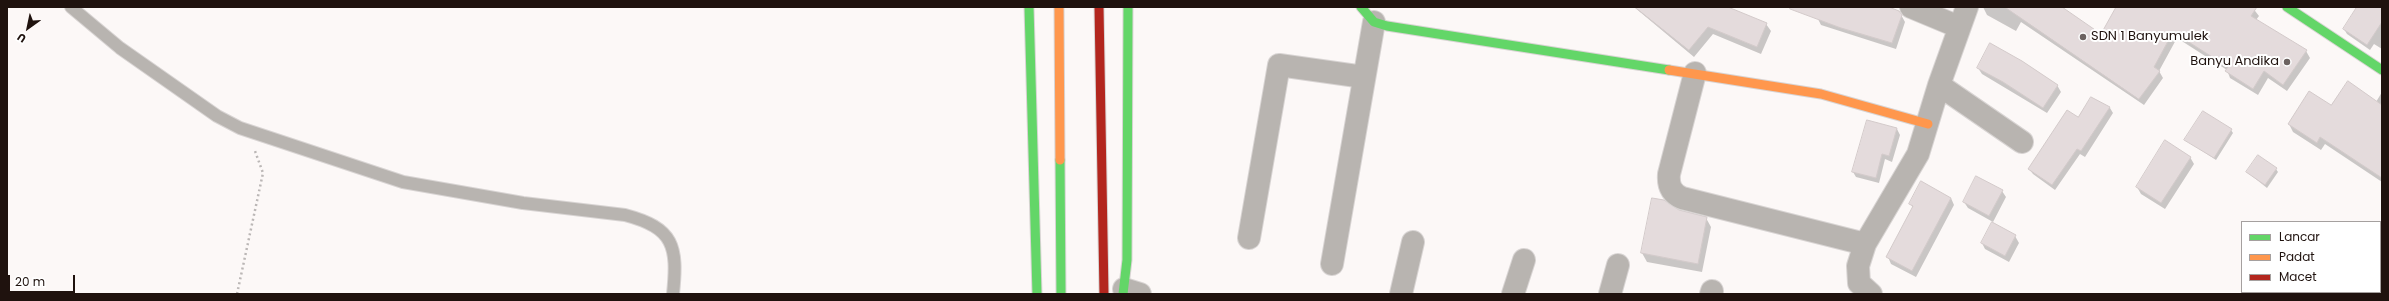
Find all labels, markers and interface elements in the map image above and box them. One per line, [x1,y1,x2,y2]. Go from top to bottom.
north arrow [8,8,48,48]
text: U [14,29,29,47]
place label: SDN 1 Banyumulek [2091,29,2208,45]
marker: SDN 1 Banyumulek [2078,32,2088,42]
place label: Banyu Andika [2190,54,2279,70]
marker: Banyu Andika [2282,57,2292,67]
legend [2241,221,2381,293]
text: Lancar [2279,228,2320,245]
text: Padat [2279,248,2315,265]
scale bar [10,267,77,293]
text: Macet [2279,268,2317,285]
text: 20 m [15,273,45,290]

